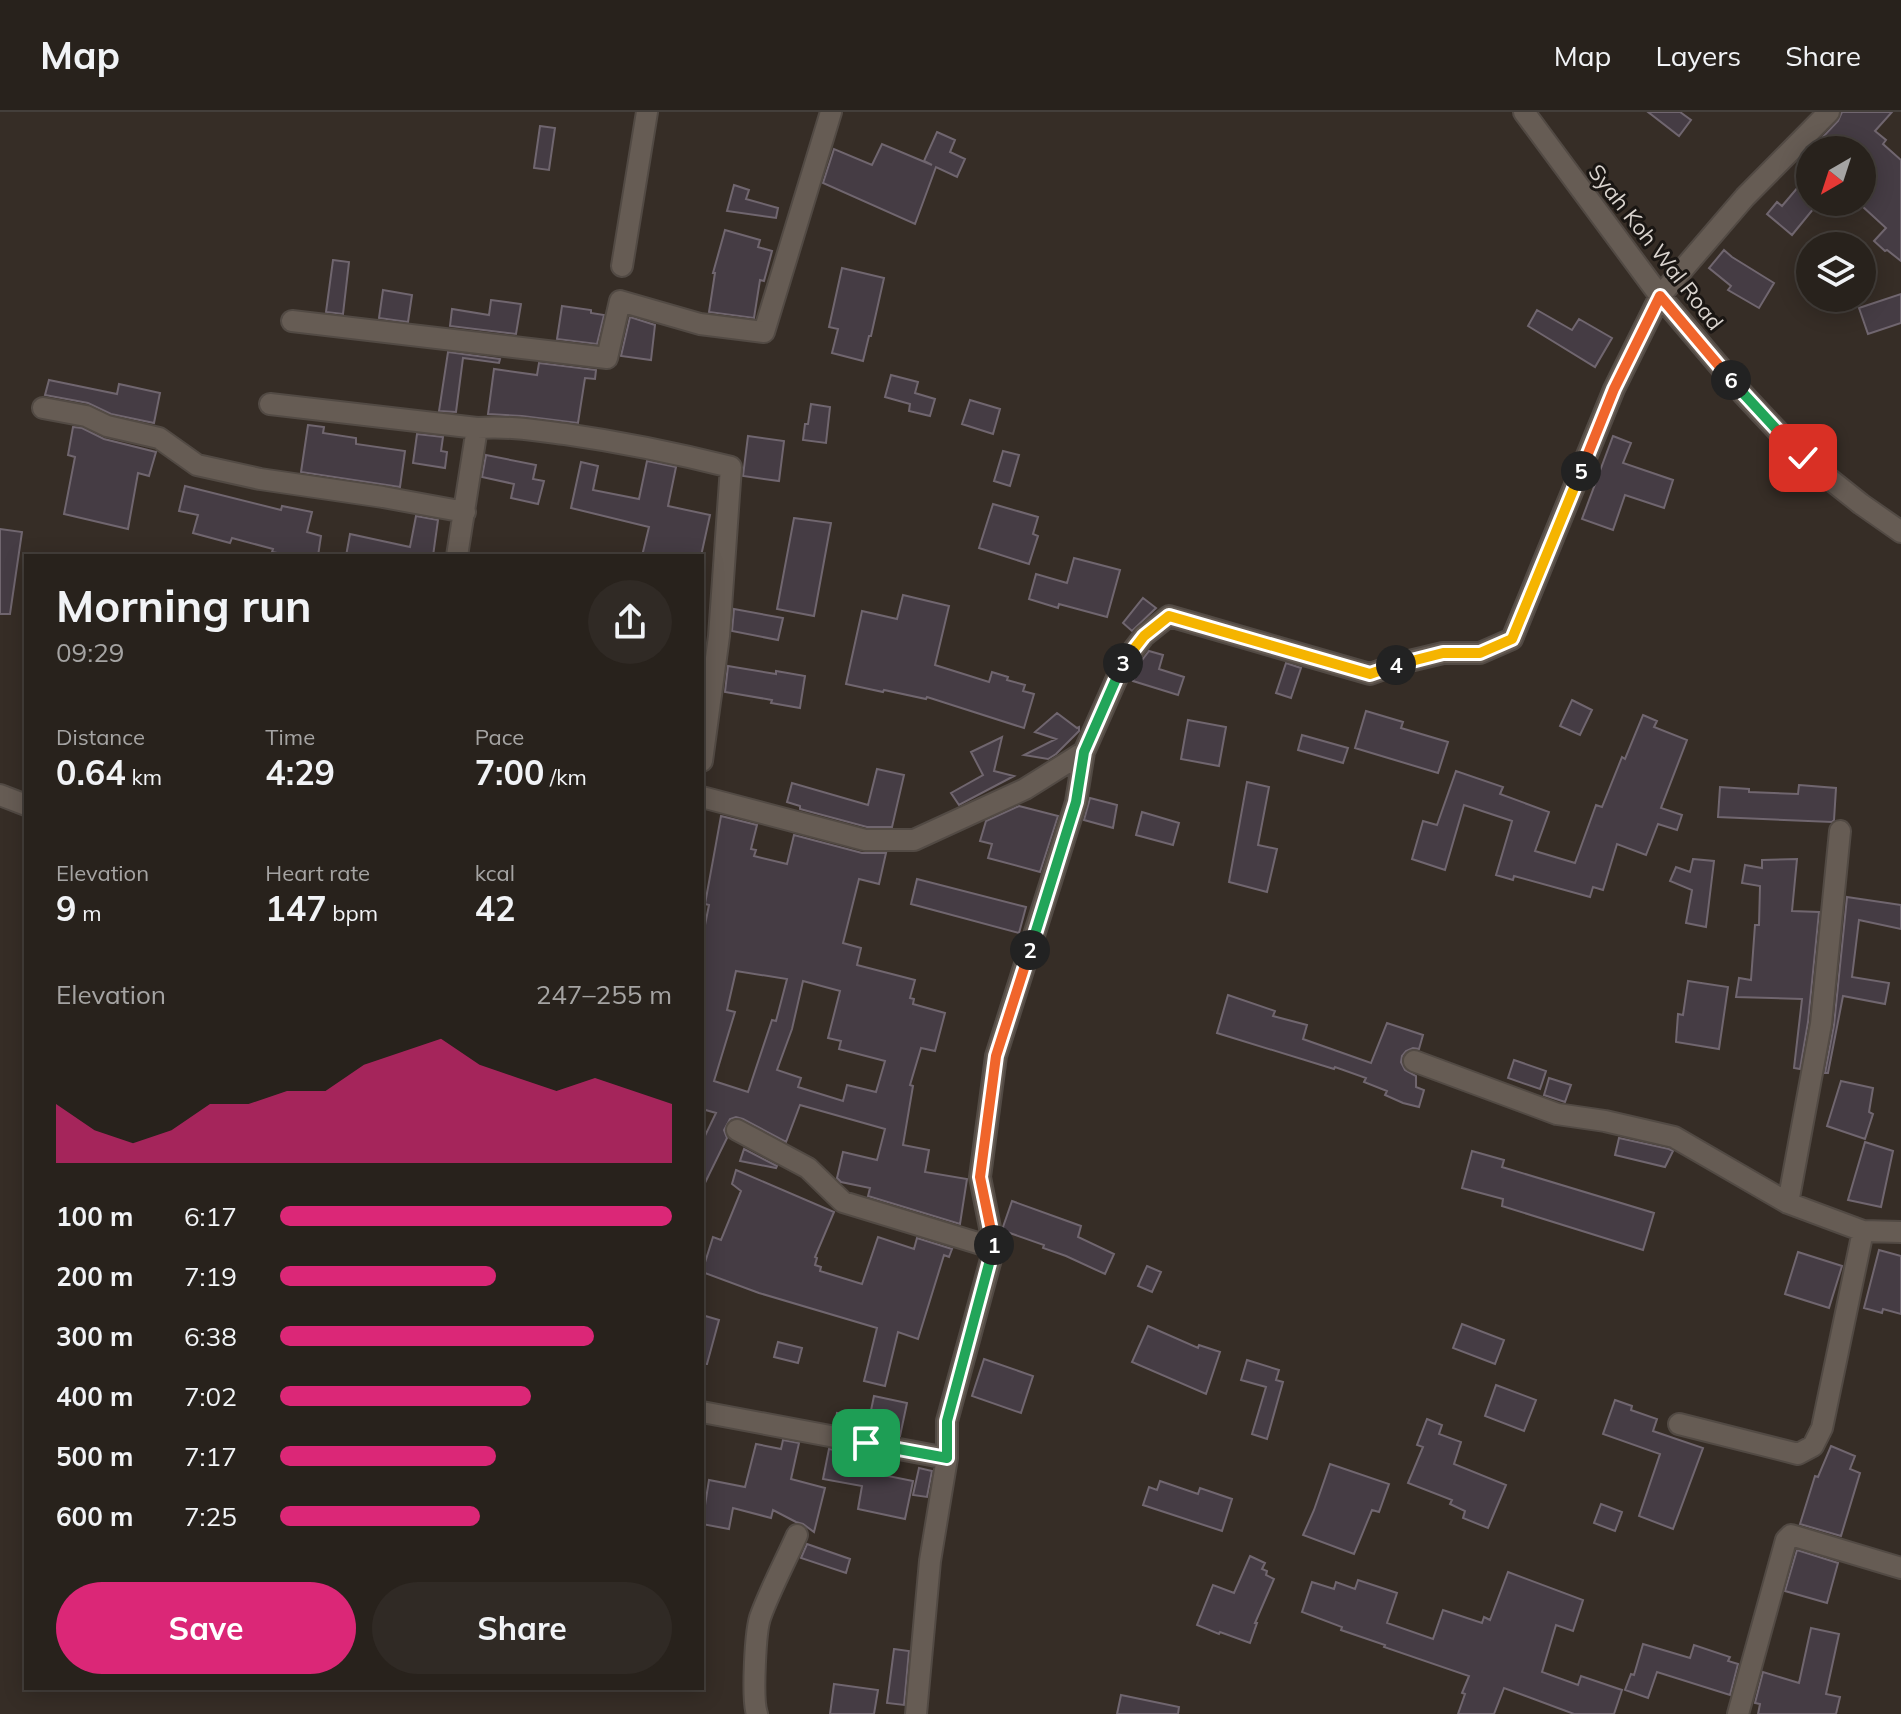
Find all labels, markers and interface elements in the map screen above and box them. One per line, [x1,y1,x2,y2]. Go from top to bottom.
text: Map [40,31,120,79]
text: Map [1554,38,1611,73]
text: Layers [1655,38,1741,73]
text: Share [1785,38,1861,73]
north arrow [1796,136,1876,216]
map controls [1796,136,1876,312]
street label: Syah Koh Wal Road [1582,158,1730,336]
button: layers [1796,232,1876,312]
pin: 6 [1711,360,1751,400]
text: 6 [1724,366,1738,394]
pin [1769,424,1837,492]
icon: check [1781,436,1825,480]
pin: 5 [1561,451,1601,491]
text: 5 [1574,457,1588,485]
text: Morning run [56,578,312,633]
button: share [588,580,672,664]
text: 09:29 [56,636,124,669]
pin: 3 [1103,643,1143,683]
pin: 4 [1376,645,1416,685]
text: 3 [1116,649,1130,677]
text: 4 [1389,651,1403,679]
text: Distance [56,723,145,751]
text: Time [265,723,315,751]
text: Pace [475,723,524,751]
text: 0.64 [56,751,126,794]
text: 4:29 [265,751,335,794]
text: 7:00 [475,751,544,794]
text: km [126,763,162,791]
text: /km [544,763,587,791]
text: Elevation [56,859,149,887]
text: Heart rate [265,859,370,887]
text: kcal [475,859,515,887]
text: 9 [56,887,76,930]
text: 147 [265,887,327,930]
text: 42 [475,887,515,930]
text: m [76,899,101,927]
text: bpm [327,899,378,927]
pin: 2 [1010,930,1050,970]
text: 2 [1023,936,1037,964]
text: Elevation [56,978,166,1011]
text: 247–255 m [536,978,672,1011]
text: 100 m [56,1200,133,1233]
text: 6:17 [184,1200,237,1233]
pin: 1 [974,1225,1014,1265]
text: 1 [987,1231,1001,1259]
text: 200 m [56,1260,133,1293]
text: 7:19 [184,1260,237,1293]
text: 300 m [56,1320,133,1353]
text: 6:38 [184,1320,237,1353]
text: 400 m [56,1380,133,1413]
text: 7:02 [184,1380,237,1413]
pin [832,1409,900,1477]
icon: arrive [844,1421,888,1465]
text: 500 m [56,1440,133,1473]
text: 7:17 [184,1440,237,1473]
text: 600 m [56,1500,133,1533]
text: 7:25 [184,1500,237,1533]
button: Save [56,1582,356,1674]
button: Share [372,1582,672,1674]

